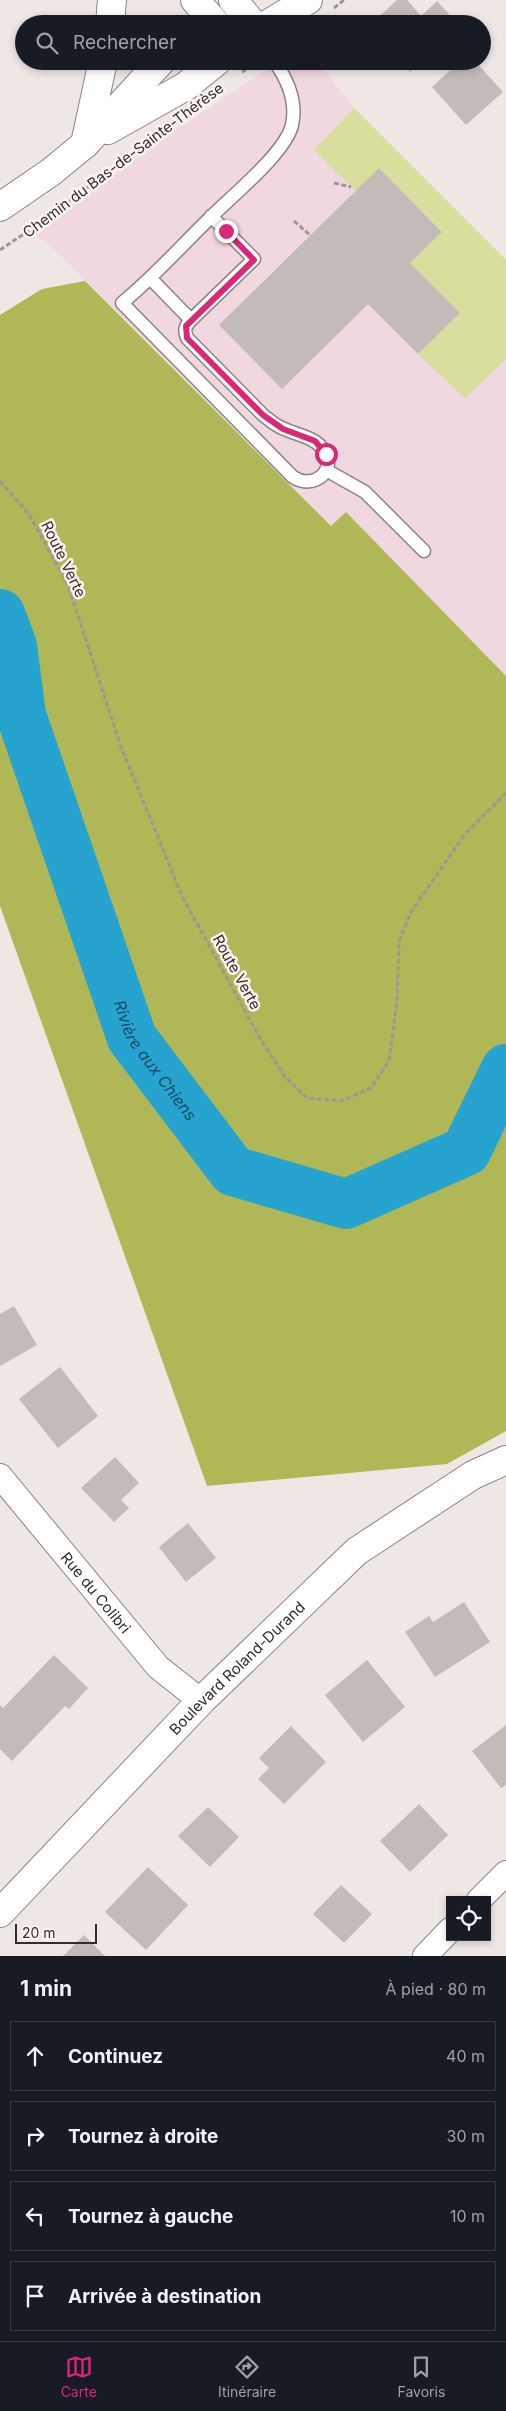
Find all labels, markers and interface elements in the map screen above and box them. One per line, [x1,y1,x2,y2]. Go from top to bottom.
search box [15,15,491,70]
icon: search [33,29,61,57]
text: Rechercher [73,31,176,54]
street label: Chemin du Bas-de-Sainte-Thérèse [19,78,227,242]
route end [215,220,238,243]
route start [315,443,338,466]
street label: Route Verte [37,518,91,600]
street label: Route Verte [209,931,265,1013]
water label: Rivière aux Chiens [110,997,201,1124]
street label: Rue du Colibri [57,1548,135,1637]
street label: Boulevard Roland-Durand [165,1597,309,1738]
map controls [446,1896,491,1941]
button: locate [446,1896,491,1941]
scale bar [15,1921,98,1944]
text: 20 m [22,1924,56,1941]
text: 1 min [20,1976,72,2001]
text: À pied · 80 m [386,1979,486,1999]
icon: ahead [21,2042,49,2070]
text: Continuez [68,2045,163,2068]
text: 40 m [446,2046,485,2066]
icon: right [21,2122,49,2150]
text: Tournez à droite [68,2125,218,2148]
text: 30 m [447,2126,485,2146]
icon: left [21,2202,49,2230]
text: Tournez à gauche [68,2205,233,2228]
text: 10 m [450,2206,485,2226]
icon: arrive [21,2282,49,2310]
text: Arrivée à destination [68,2285,261,2308]
tab: Carte [61,2353,97,2400]
tab: Itinéraire [218,2353,276,2400]
tab: Favoris [397,2353,445,2400]

